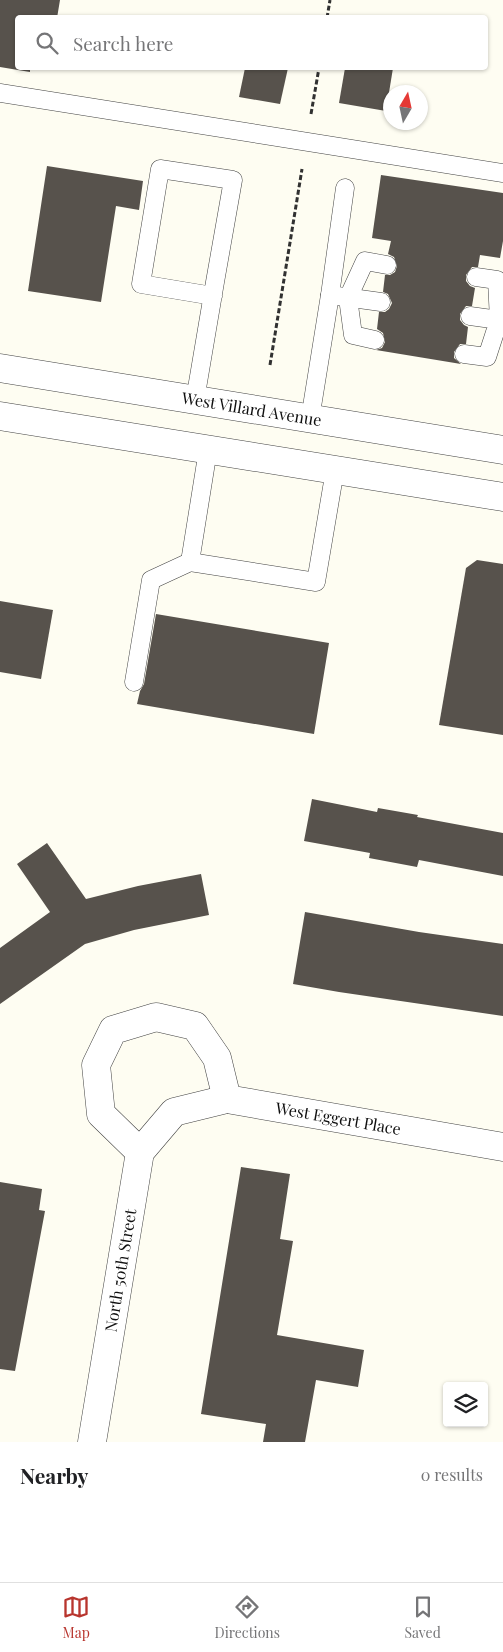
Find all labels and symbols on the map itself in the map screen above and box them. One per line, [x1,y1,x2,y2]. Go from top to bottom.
north arrow [383,85,428,130]
street label: West Villard Avenue [179,387,323,430]
street label: West Eggert Place [273,1096,403,1139]
street label: North 50th Street [99,1207,140,1333]

